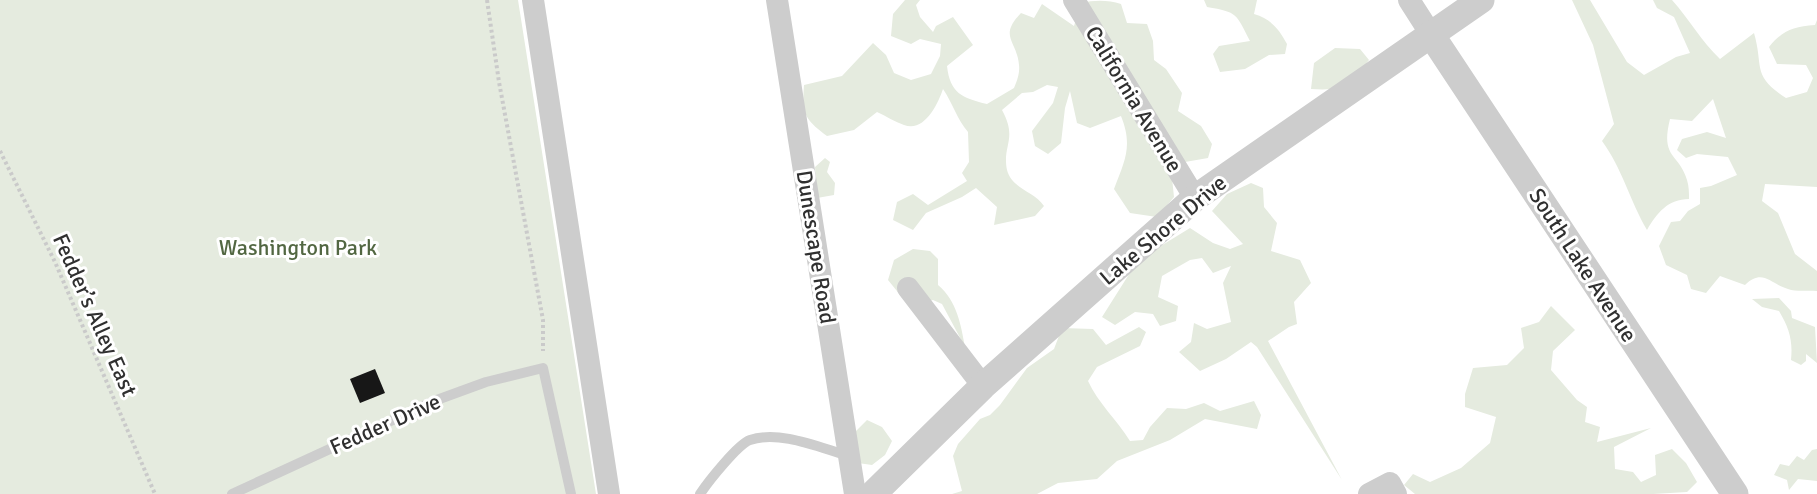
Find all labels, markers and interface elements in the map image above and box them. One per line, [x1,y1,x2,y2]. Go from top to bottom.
street label: California Avenue [1080,21,1188,177]
street label: Dunescape Road [791,168,841,326]
street label: Lake Shore Drive [1094,169,1232,291]
street label: South Lake Avenue [1523,183,1643,347]
street label: Fedder’s Alley East [47,230,143,401]
park label: Washington Park [219,234,377,261]
street label: Fedder Drive [325,388,445,460]

